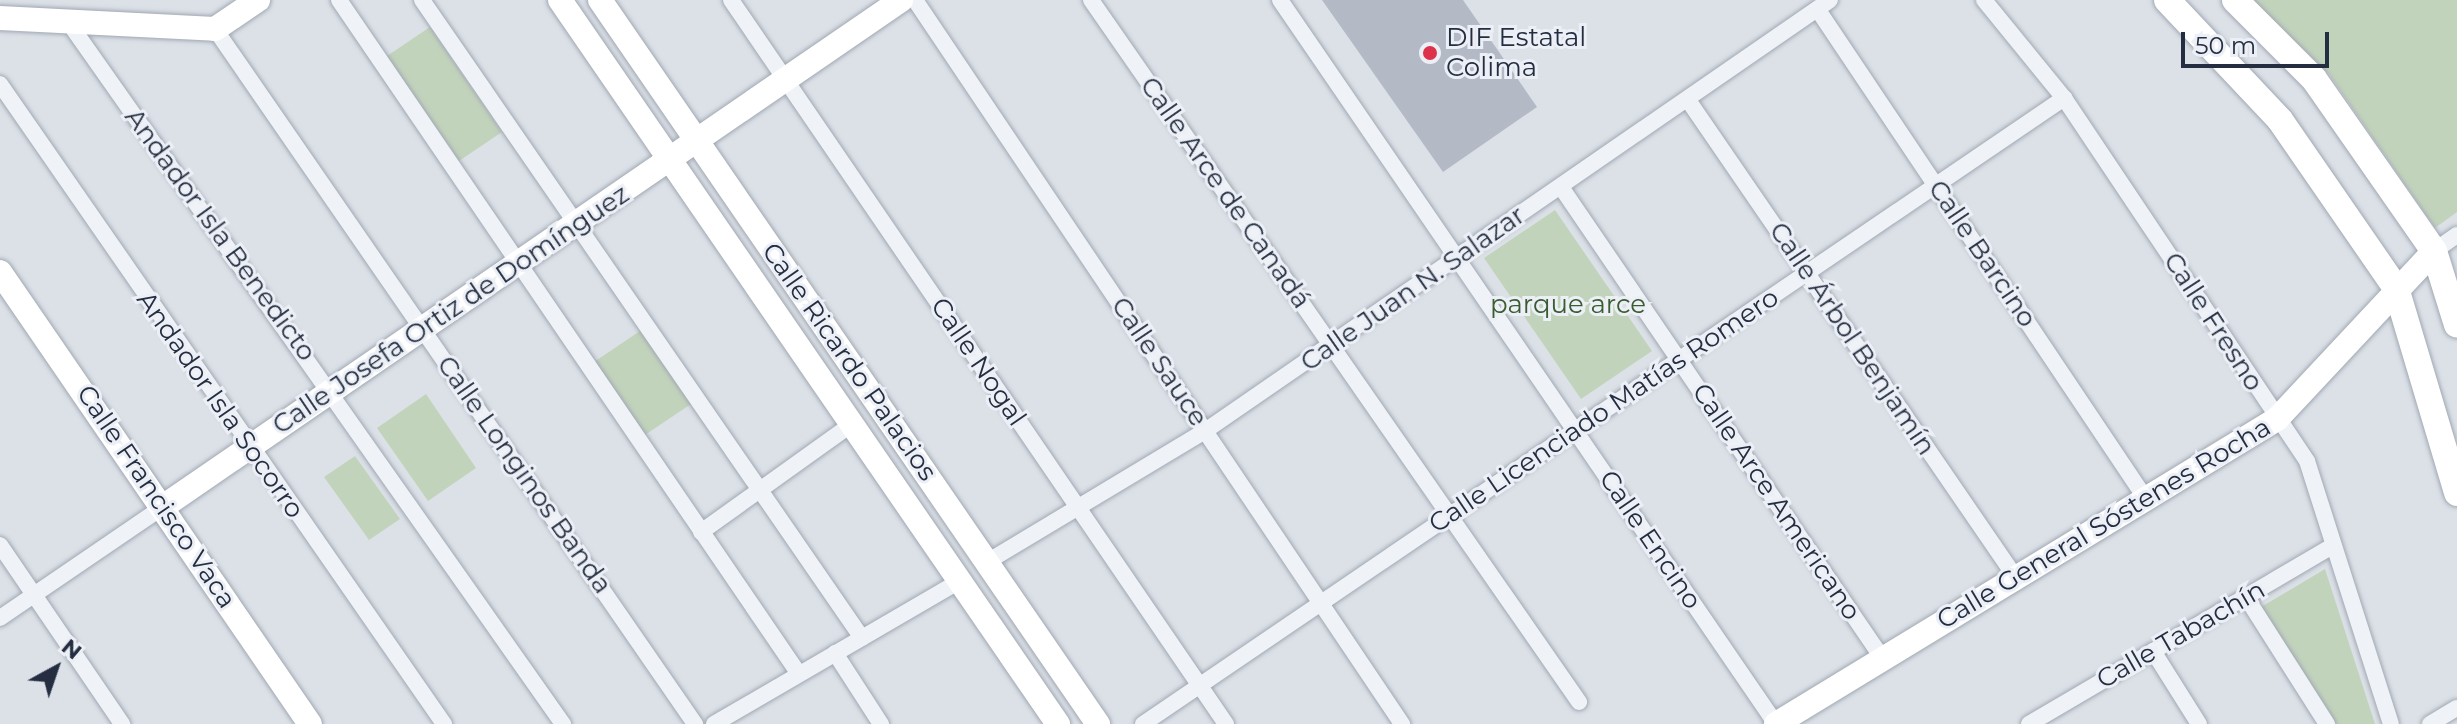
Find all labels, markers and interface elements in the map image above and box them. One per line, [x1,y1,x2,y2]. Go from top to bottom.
scale bar [2185,16,2333,66]
place label: DIF Estatal Colima [1446,22,1586,84]
text: 50 m [2195,31,2256,60]
marker: DIF Estatal Colima [1421,44,1439,62]
street label: Calle Arce de Canadá [1133,71,1317,315]
street label: Andador Isla Benedicto [118,103,322,367]
street label: Calle Barcino [1921,175,2043,333]
street label: Calle Josefa Ortiz de Domínguez [267,179,635,441]
street label: Calle Juan N. Salazar [1295,200,1531,378]
street label: Calle Árbol Benjamín [1762,217,1942,461]
street label: Calle Ricardo Palacios [755,237,943,487]
street label: Calle Fresno [2157,247,2269,397]
street label: Calle Licenciado Matías Romero [1423,282,1785,540]
street label: Andador Isla Socorro [130,286,310,524]
park label: parque arce [1490,289,1646,321]
street label: Calle Nogal [924,292,1032,432]
street label: Calle Sauce [1104,292,1214,432]
street label: Calle Longinos Banda [430,350,618,600]
street label: Calle Arce Americano [1685,378,1867,626]
street label: Calle Francisco Vaca [70,380,242,614]
street label: Calle General Sóstenes Rocha [1932,412,2276,636]
street label: Calle Encino [1592,465,1708,615]
street label: Calle Tabachín [2091,574,2271,696]
north arrow [16,628,96,708]
text: N [56,633,87,665]

